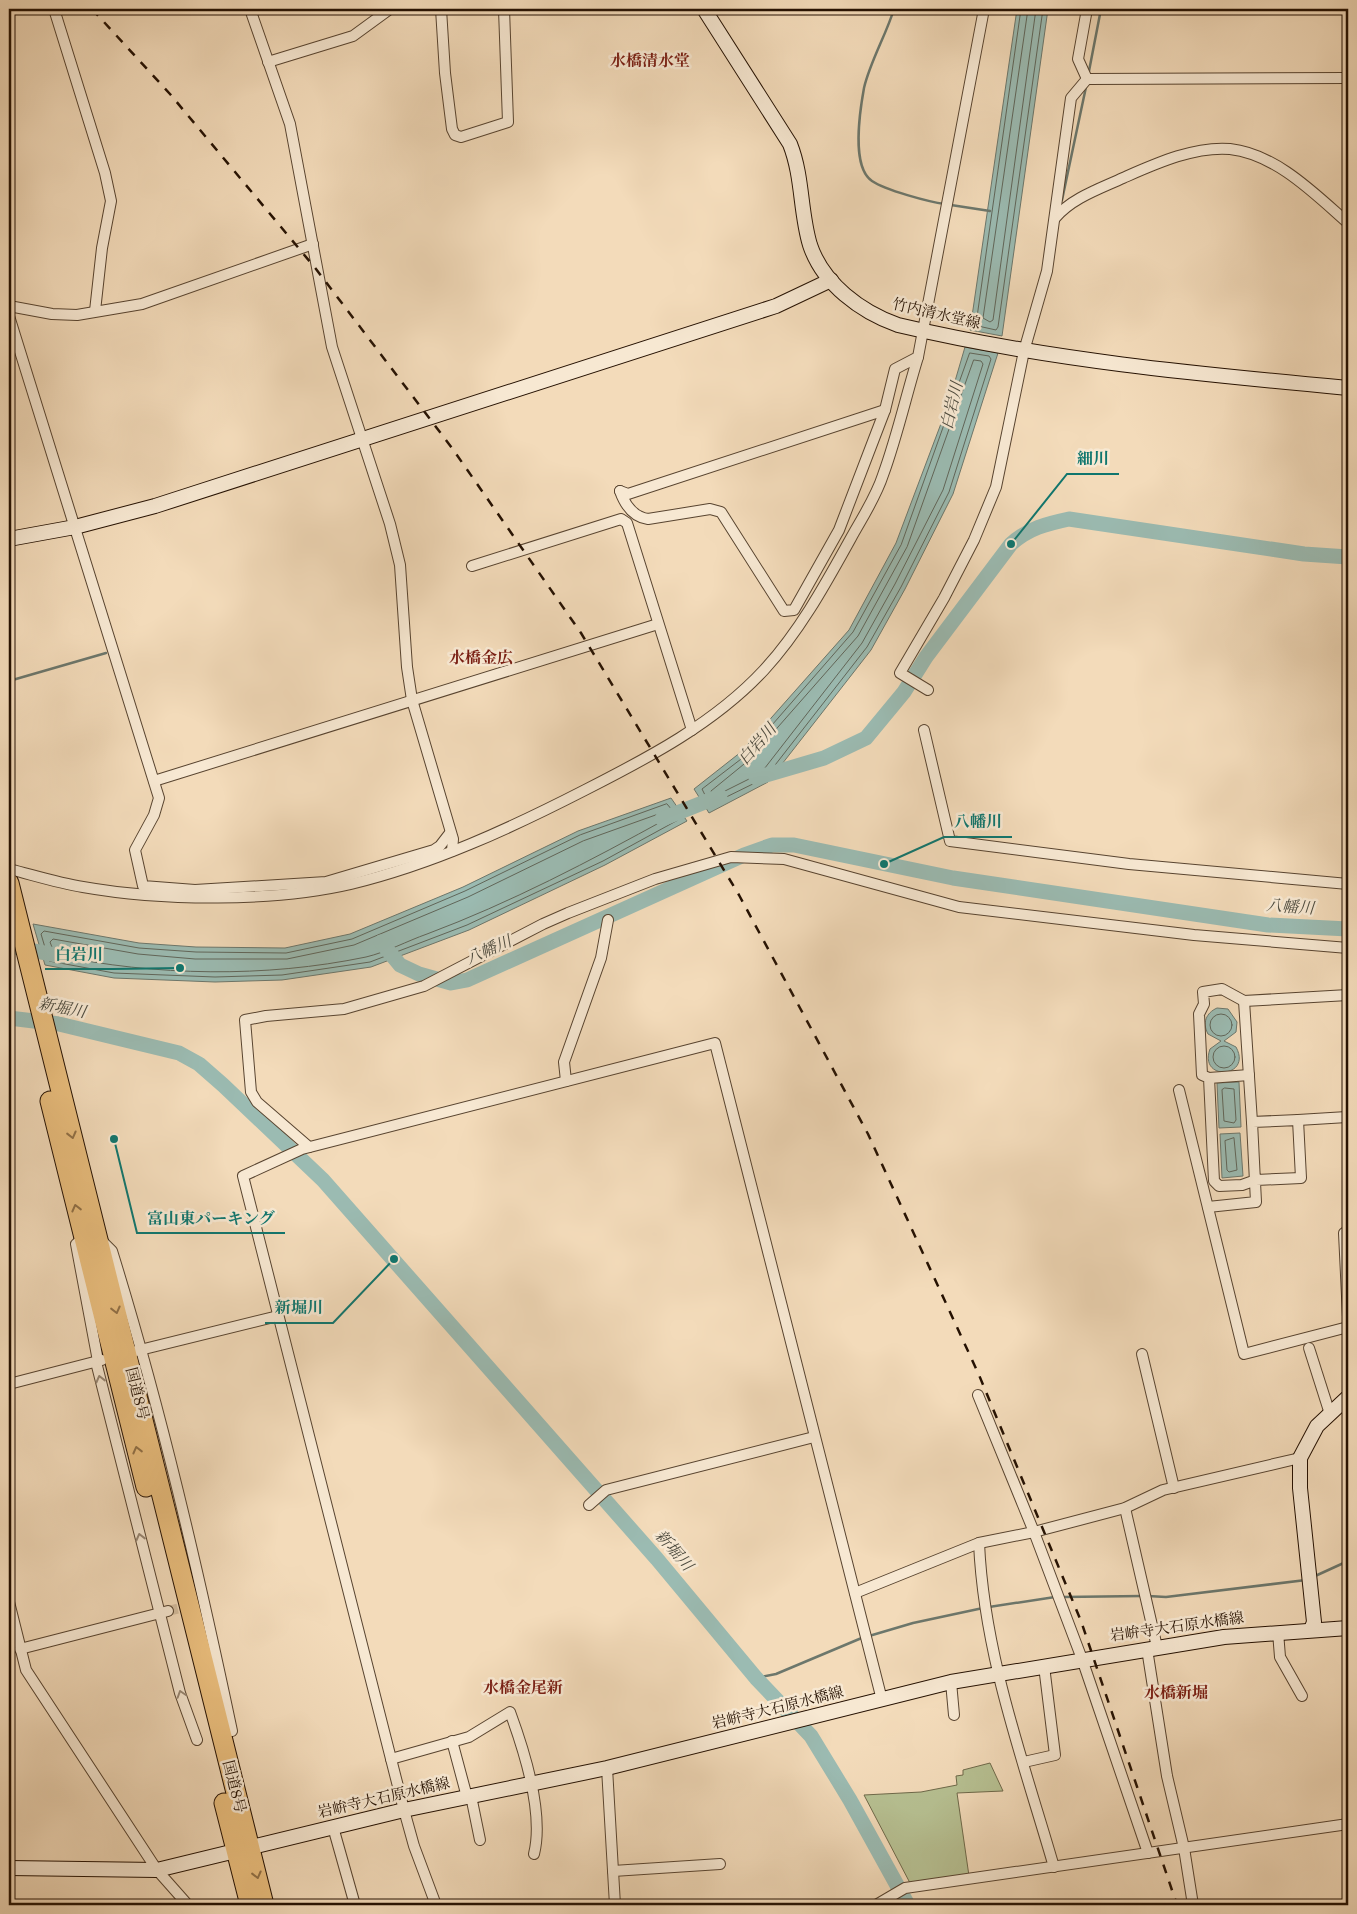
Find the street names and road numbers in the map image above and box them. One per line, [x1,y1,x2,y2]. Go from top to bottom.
street label: 竹内清水堂線 [890,296,982,332]
street label: 国道8号 [122,1366,152,1422]
street label: 岩峅寺大石原水橋線 [1109,1609,1245,1645]
street label: 岩峅寺大石原水橋線 [710,1683,845,1733]
street label: 国道8号 [219,1759,249,1815]
street label: 岩峅寺大石原水橋線 [316,1775,451,1821]

